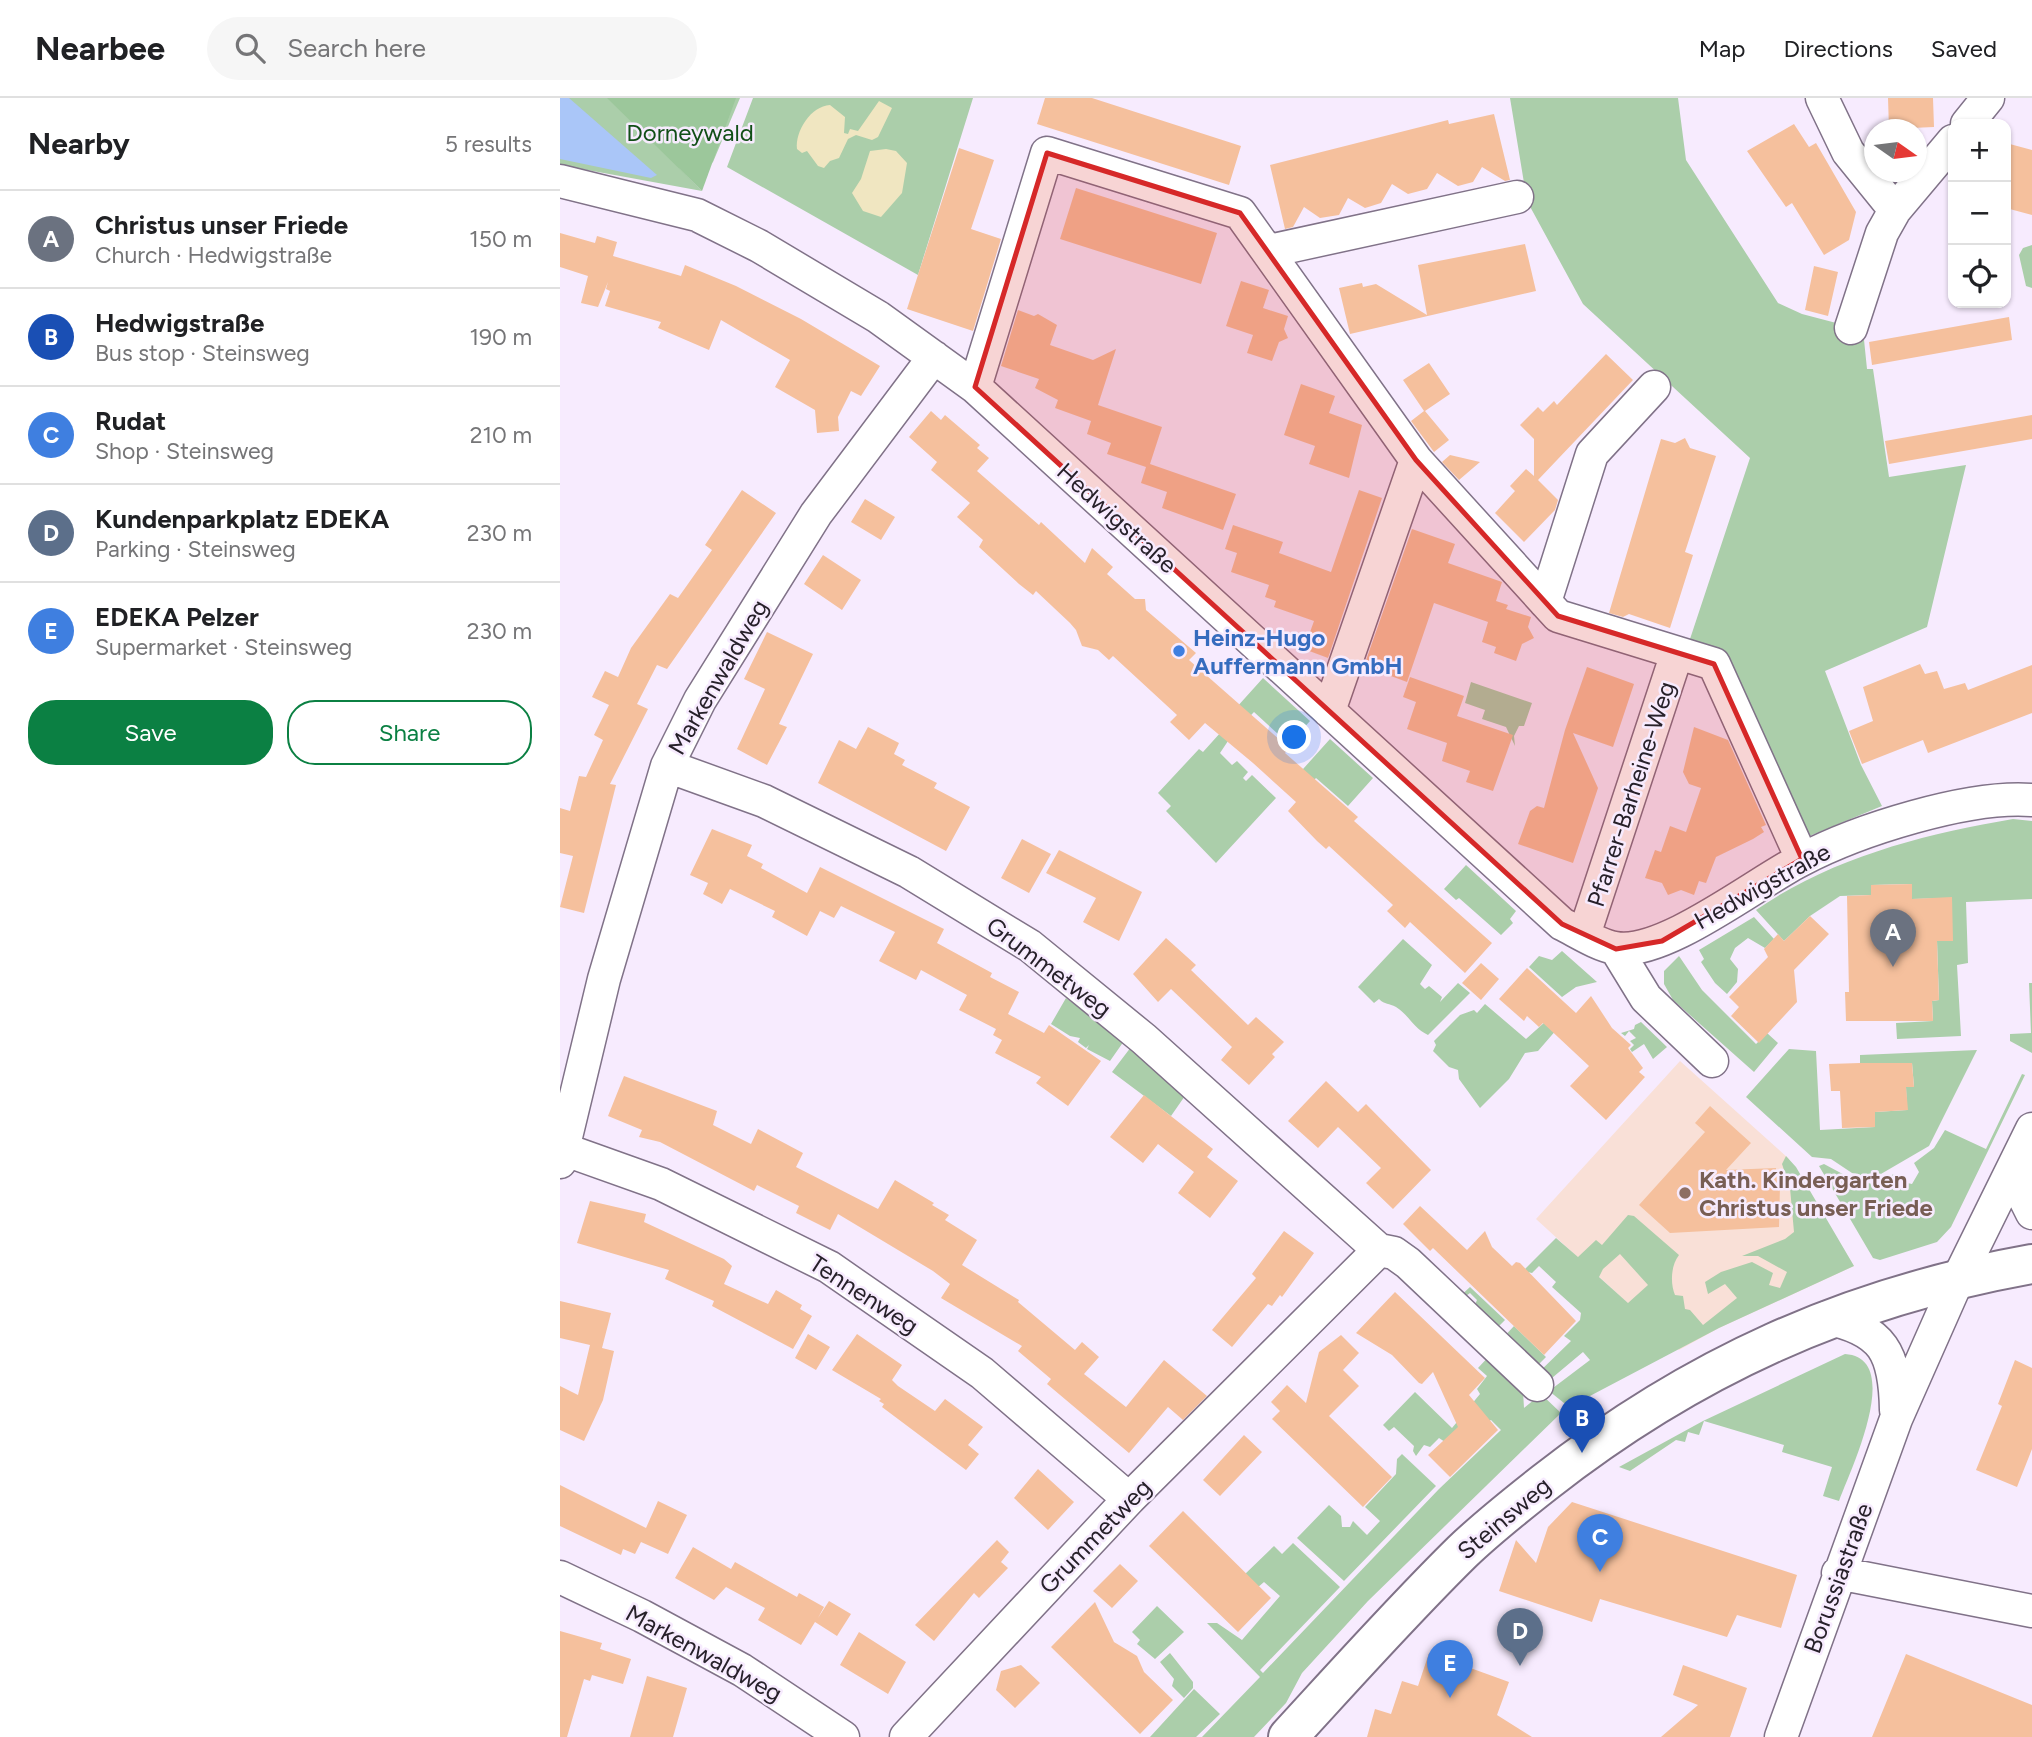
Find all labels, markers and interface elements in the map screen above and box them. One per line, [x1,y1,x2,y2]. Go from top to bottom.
search box [207,17,697,80]
text: Nearbee [35,29,165,68]
icon: search [231,29,269,67]
text: Search here [287,32,426,64]
text: Map [1699,34,1745,63]
text: Directions [1783,34,1893,63]
text: Saved [1931,34,1997,63]
park label: Dorneywald [626,118,754,147]
north arrow [1864,119,1927,182]
map controls [1948,119,2011,308]
button: + [1948,119,2011,182]
text: Nearby [28,125,130,162]
text: 5 results [445,130,532,158]
button: − [1948,182,2011,245]
text: Christus unser Friede [95,209,348,241]
text: A [43,225,59,253]
text: 150 m [469,225,532,253]
text: Church · Hedwigstraße [95,241,332,269]
button: locate [1948,245,2011,308]
text: Hedwigstraße [95,307,264,339]
text: B [44,323,58,351]
text: 190 m [469,323,532,351]
text: Bus stop · Steinsweg [95,339,310,367]
text: Rudat [95,405,166,437]
text: C [43,421,59,449]
text: 210 m [470,421,532,449]
text: Shop · Steinsweg [95,437,274,465]
street label: Hedwigstraße [1051,457,1183,579]
text: Kundenparkplatz EDEKA [95,503,389,535]
text: D [43,519,59,547]
text: 230 m [467,519,532,547]
text: Parking · Steinsweg [95,535,296,563]
street label: Markenwaldweg [662,594,774,760]
text: EDEKA Pelzer [95,601,259,633]
text: E [44,617,58,645]
text: 230 m [467,617,532,645]
place label: Heinz-Hugo Auffermann GmbH [1193,623,1403,680]
text: Supermarket · Steinsweg [95,633,352,661]
marker: Heinz-Hugo Auffermann GmbH [1171,643,1187,659]
street label: Pfarrer-Barheine-Weg [1581,678,1681,910]
button: Save [28,700,273,765]
button: Share [287,700,532,765]
your location [1277,720,1311,754]
street label: Hedwigstraße [1689,837,1835,935]
pin: A [1870,909,1916,967]
street label: Grummetweg [981,911,1117,1023]
place label: Kath. Kindergarten Christus unser Friede [1699,1165,1933,1222]
marker: Kath. Kindergarten Christus unser Friede [1677,1185,1693,1201]
street label: Tennenweg [804,1248,924,1340]
pin: B [1559,1395,1605,1453]
street label: Steinsweg [1451,1471,1557,1565]
street label: Grummetweg [1033,1473,1157,1599]
street label: Borussiastraße [1797,1499,1879,1657]
pin: C [1577,1514,1623,1572]
street label: Markenwaldweg [621,1598,787,1708]
pin: D [1497,1608,1543,1666]
pin: E [1427,1640,1473,1698]

